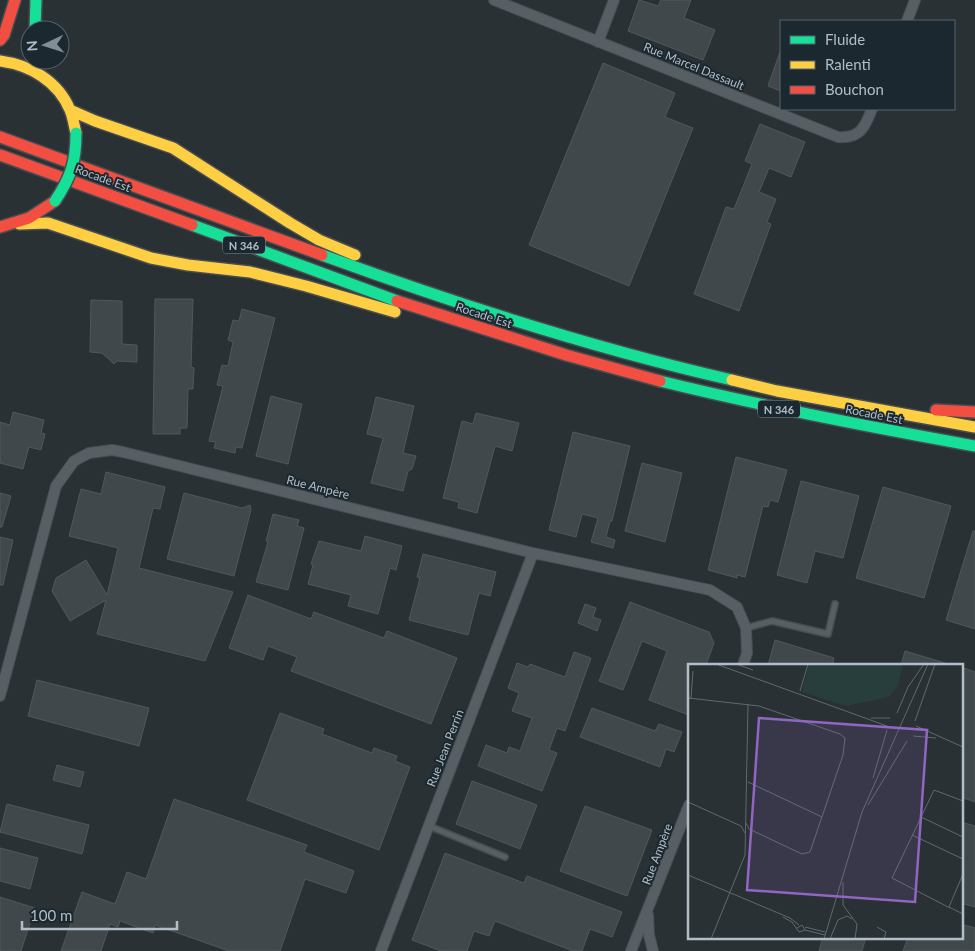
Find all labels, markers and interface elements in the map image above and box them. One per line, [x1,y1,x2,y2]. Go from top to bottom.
north arrow [20,20,70,70]
legend [780,20,955,110]
text: Fluide [825,30,865,48]
street label: Rue Marcel Dassault [641,39,747,93]
text: N [23,40,40,52]
text: Ralenti [825,55,871,73]
text: Bouchon [825,80,884,98]
street label: Rocade Est [73,161,134,195]
road number: N 346 [223,236,265,254]
street label: Rocade Est [454,299,515,331]
road number: N 346 [758,400,800,418]
street label: Rocade Est [844,401,905,427]
street label: Rue Ampère [285,472,351,502]
inset map [688,664,962,938]
street label: Rue Jean Perrin [423,707,467,789]
street label: Rue Ampère [638,821,676,887]
scale bar [22,898,178,930]
text: 100 m [30,906,72,924]

